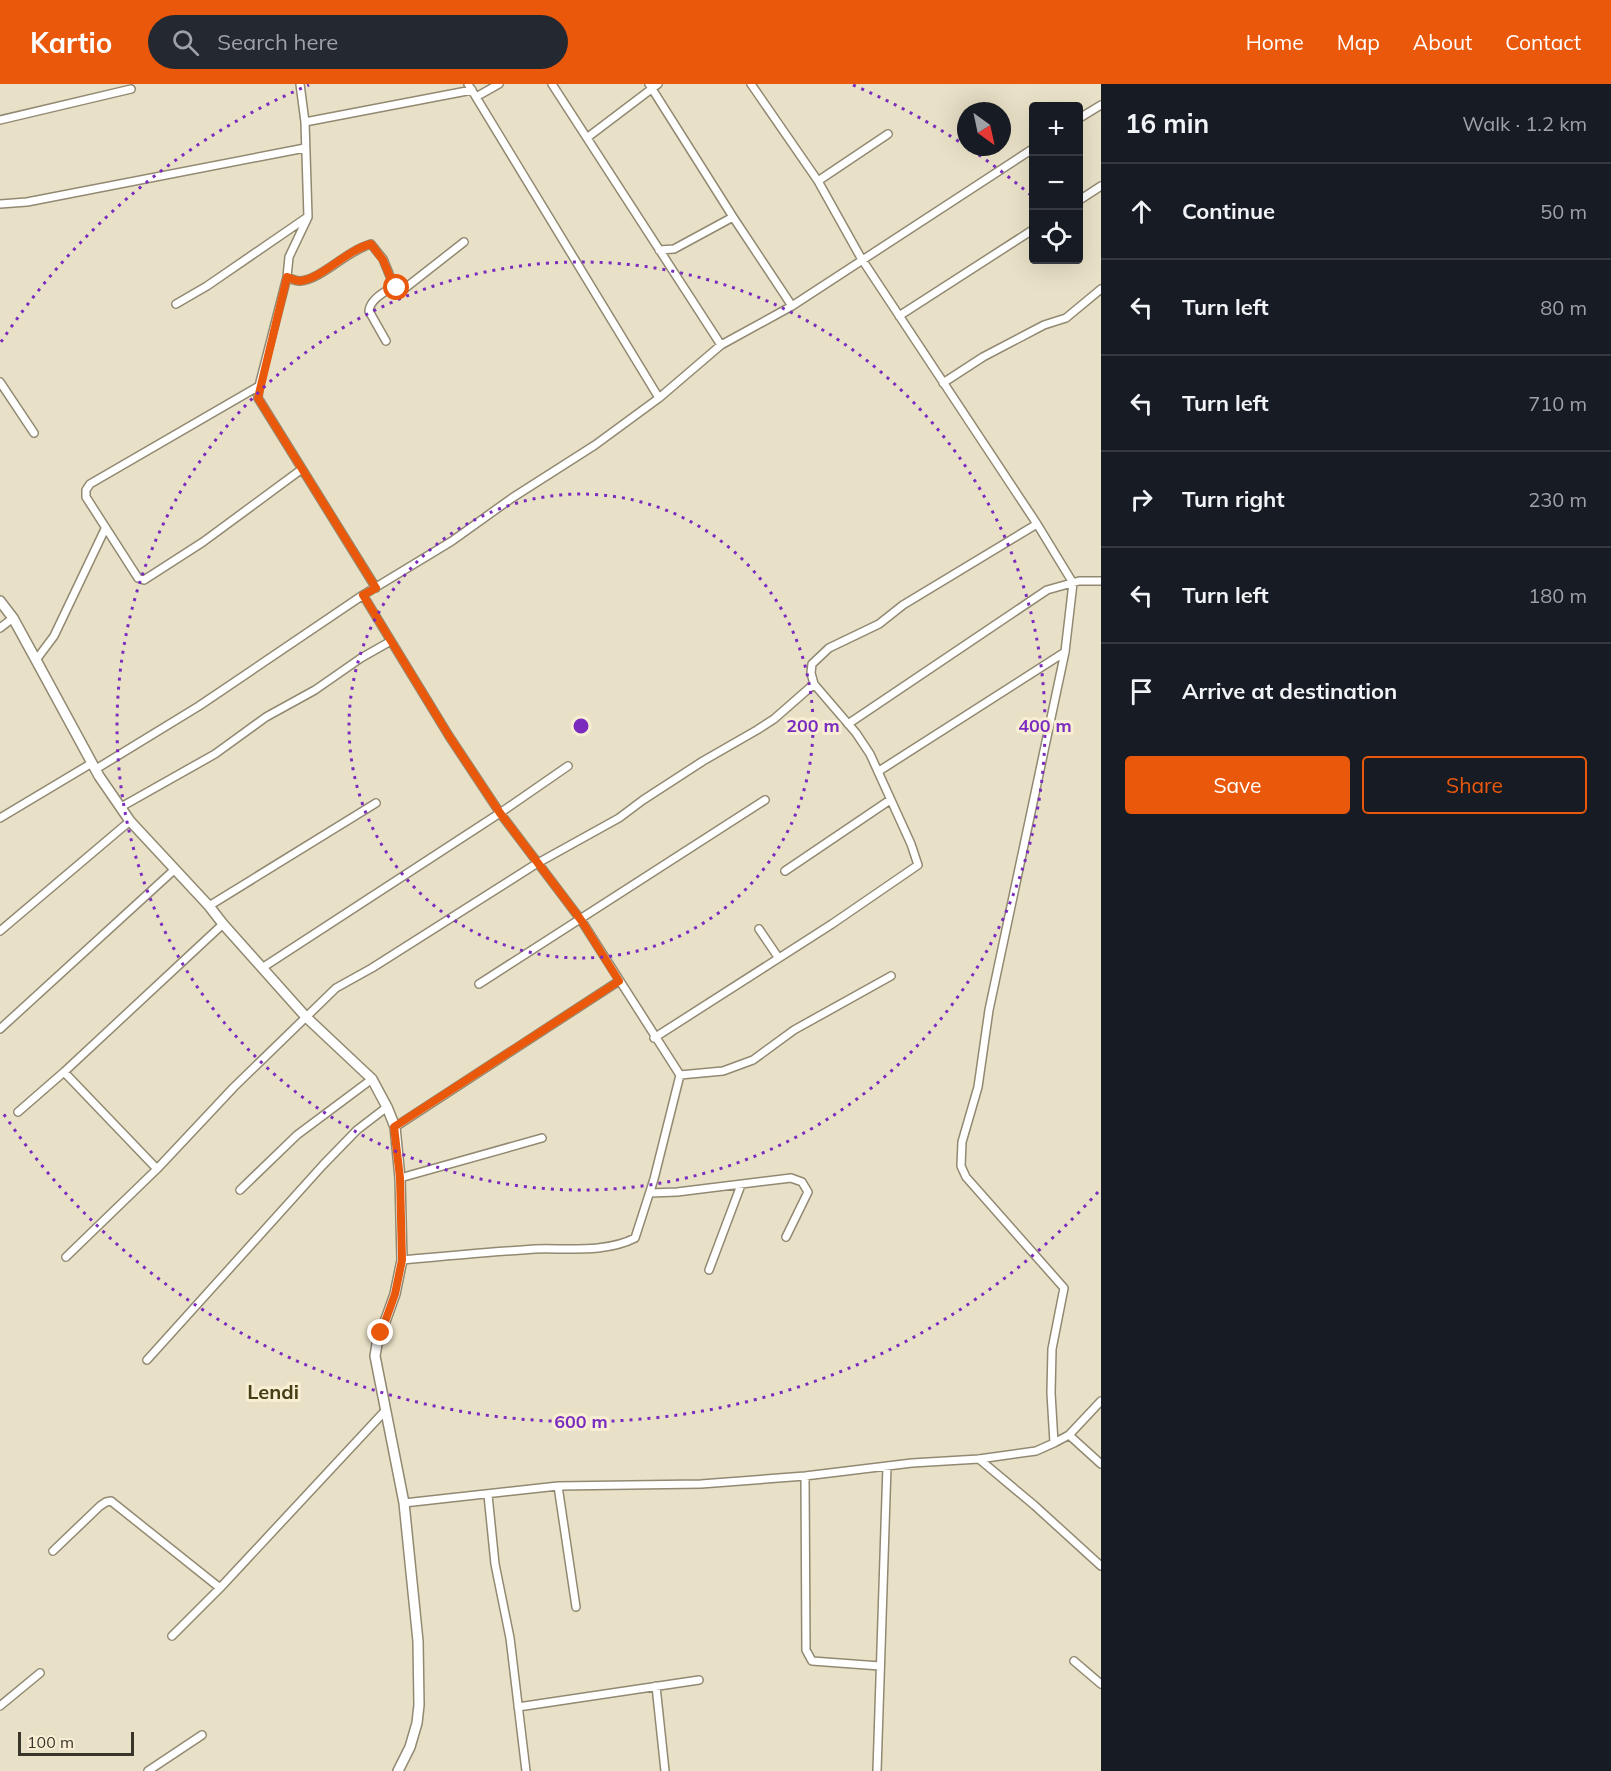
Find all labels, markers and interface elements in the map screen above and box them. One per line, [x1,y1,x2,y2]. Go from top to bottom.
search box [148,15,568,69]
text: Kartio [30,25,112,60]
icon: search [169,26,202,59]
text: Search here [217,28,338,56]
text: Home [1246,29,1304,55]
text: Map [1337,29,1380,55]
text: About [1413,29,1472,55]
text: Contact [1505,29,1581,55]
north arrow [957,102,1011,156]
map controls [1029,102,1083,264]
button: + [1029,102,1083,156]
text: 16 min [1125,107,1209,140]
text: Walk · 1.2 km [1462,111,1587,136]
button: − [1029,156,1083,210]
icon: ahead [1125,195,1158,228]
text: Continue [1182,197,1275,225]
text: 50 m [1540,199,1587,224]
button: locate [1029,210,1083,264]
route start [383,274,409,300]
icon: left [1125,291,1158,324]
text: Turn left [1182,293,1269,321]
text: 80 m [1540,295,1587,320]
icon: left [1125,387,1158,420]
text: Turn left [1182,389,1269,417]
text: 710 m [1528,391,1587,416]
icon: right [1125,483,1158,516]
text: Turn right [1182,485,1285,513]
text: 230 m [1528,487,1587,512]
icon: left [1125,579,1158,612]
text: Turn left [1182,581,1269,609]
text: 180 m [1528,583,1587,608]
icon: arrive [1125,675,1158,708]
text: Arrive at destination [1182,677,1397,705]
text: 200 m [786,714,840,737]
text: 400 m [1018,714,1072,737]
centre of rings [571,716,591,736]
button: Save [1125,756,1350,814]
button: Share [1362,756,1587,814]
route end [367,1319,393,1345]
district label: Lendi [247,1379,299,1404]
text: 600 m [554,1410,608,1433]
scale bar [18,1729,134,1756]
text: 100 m [27,1732,74,1752]

